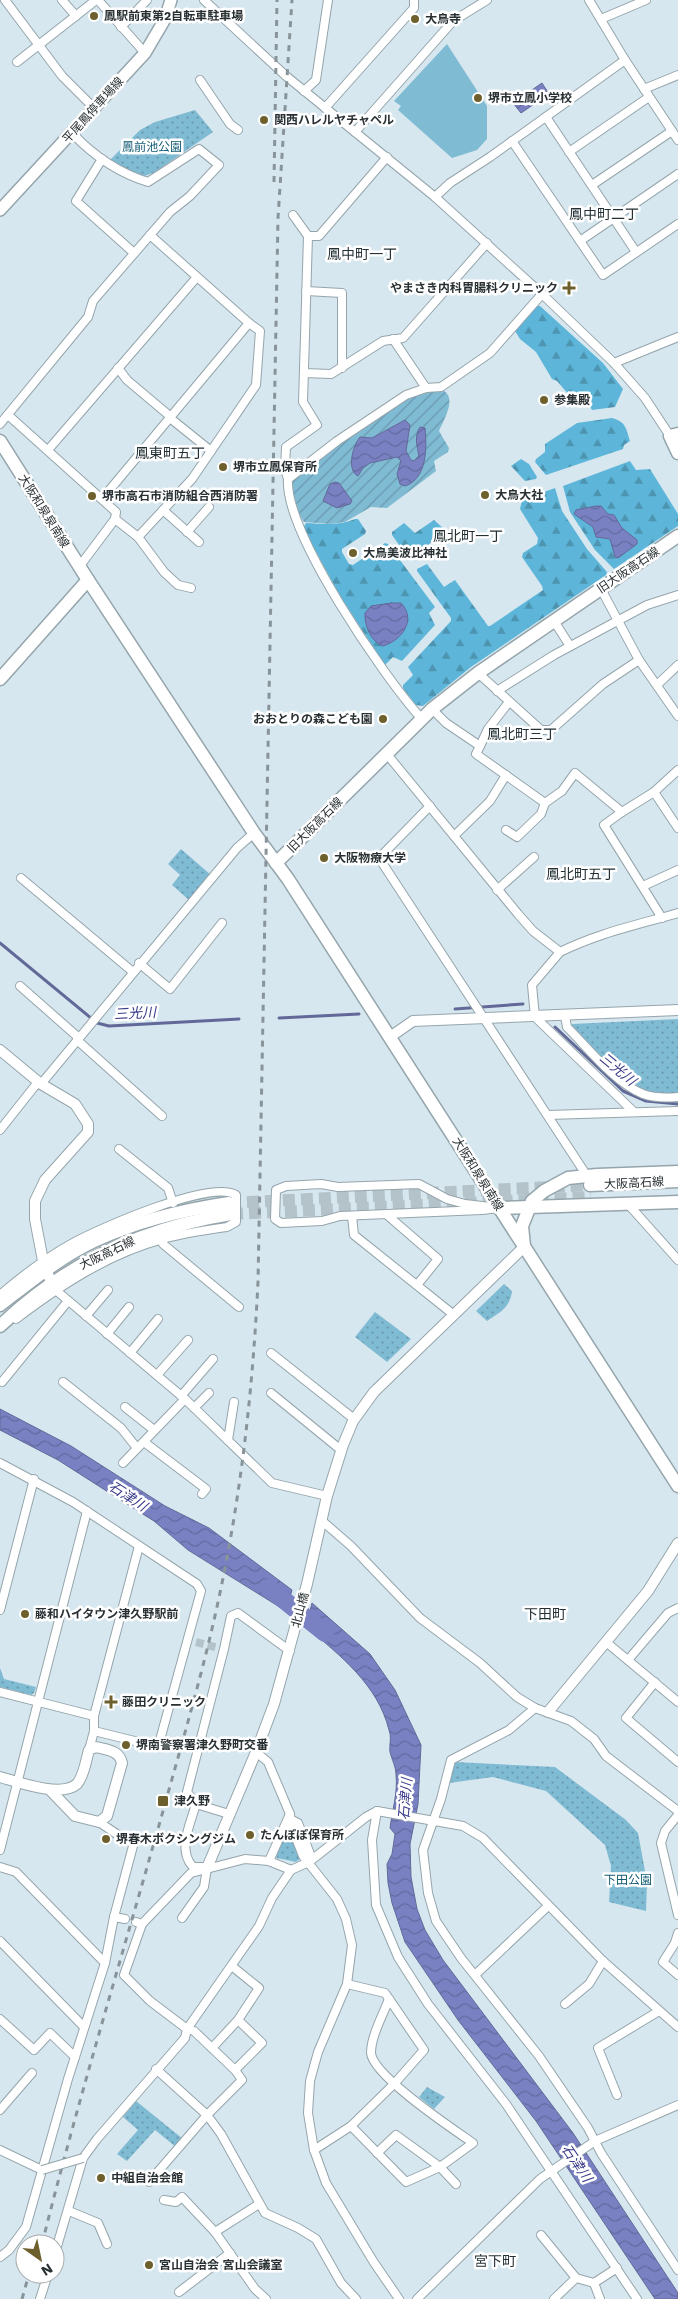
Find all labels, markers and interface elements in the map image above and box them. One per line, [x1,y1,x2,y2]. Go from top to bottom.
place label: 鳳駅前東第2自転車駐車場 [104,9,243,23]
marker: 鳳駅前東第2自転車駐車場 [88,10,100,22]
place label: 大鳥寺 [425,12,461,26]
marker: 大鳥寺 [409,13,421,25]
street label: 平尾鳳停車場線 [60,74,126,146]
place label: 堺市立鳳小学校 [488,91,572,105]
marker: 堺市立鳳小学校 [472,92,484,104]
place label: 関西ハレルヤチャペル [274,113,394,127]
marker: 関西ハレルヤチャペル [258,114,270,126]
park label: 鳳前池公園 [122,140,182,154]
district label: 鳳中町二丁 [569,206,639,222]
district label: 鳳中町一丁 [327,246,397,262]
place label: やまさき内科胃腸科クリニック [390,281,558,295]
marker: やまさき内科胃腸科クリニック [562,281,576,295]
place label: 参集殿 [554,393,590,407]
marker: 参集殿 [538,394,550,406]
district label: 鳳東町五丁 [135,445,205,461]
place label: 堺市立鳳保育所 [233,460,317,474]
marker: 堺市立鳳保育所 [217,461,229,473]
street label: 大阪和泉泉南線 [16,472,72,550]
place label: 大鳥大社 [495,488,543,502]
place label: 堺市高石市消防組合西消防署 [102,489,258,503]
marker: 大鳥大社 [479,489,491,501]
marker: 堺市高石市消防組合西消防署 [86,490,98,502]
district label: 鳳北町一丁 [433,528,503,544]
street label: 旧大阪高石線 [594,544,662,596]
place label: 大鳥美波比神社 [363,546,447,560]
marker: 大鳥美波比神社 [347,547,359,559]
place label: おおとりの森こども園 [253,712,373,726]
marker: おおとりの森こども園 [377,713,389,725]
district label: 鳳北町三丁 [487,726,557,742]
street label: 旧大阪高石線 [285,795,345,855]
place label: 大阪物療大学 [334,851,406,865]
marker: 大阪物療大学 [318,852,330,864]
district label: 鳳北町五丁 [546,866,616,882]
water label: 三光川 [114,1004,158,1022]
water label: 三光川 [597,1049,641,1090]
street label: 大阪和泉泉南線 [450,1135,506,1213]
street label: 大阪高石線 [604,1174,664,1192]
street label: 大阪高石線 [77,1234,137,1272]
water label: 石津川 [106,1478,152,1515]
street label: 北山橋 [289,1591,311,1629]
district label: 下田町 [524,1606,566,1622]
place label: 藤和ハイタウン津久野駅前 [35,1607,178,1621]
marker: 藤和ハイタウン津久野駅前 [19,1608,31,1620]
marker: 藤田クリニック [104,1695,118,1709]
place label: 藤田クリニック [122,1695,206,1709]
place label: 堺南警察署津久野町交番 [136,1738,269,1752]
marker: 堺南警察署津久野町交番 [120,1739,132,1751]
water label: 石津川 [395,1775,415,1821]
marker: 津久野 [156,1794,170,1808]
place label: 津久野 [174,1794,210,1808]
place label: たんぽぽ保育所 [260,1828,344,1842]
marker: たんぽぽ保育所 [244,1829,256,1841]
place label: 堺春木ボクシングジム [116,1832,236,1846]
marker: 堺春木ボクシングジム [100,1833,112,1845]
park label: 下田公園 [604,1873,652,1887]
water label: 石津川 [559,2141,596,2187]
place label: 中組自治会館 [111,2171,183,2185]
marker: 中組自治会館 [95,2172,107,2184]
north arrow [15,2234,65,2284]
district label: 宮下町 [474,2253,516,2269]
place label: 宮山自治会 宮山会議室 [159,2258,282,2272]
marker: 宮山自治会 宮山会議室 [143,2259,155,2271]
text: N [38,2260,56,2279]

